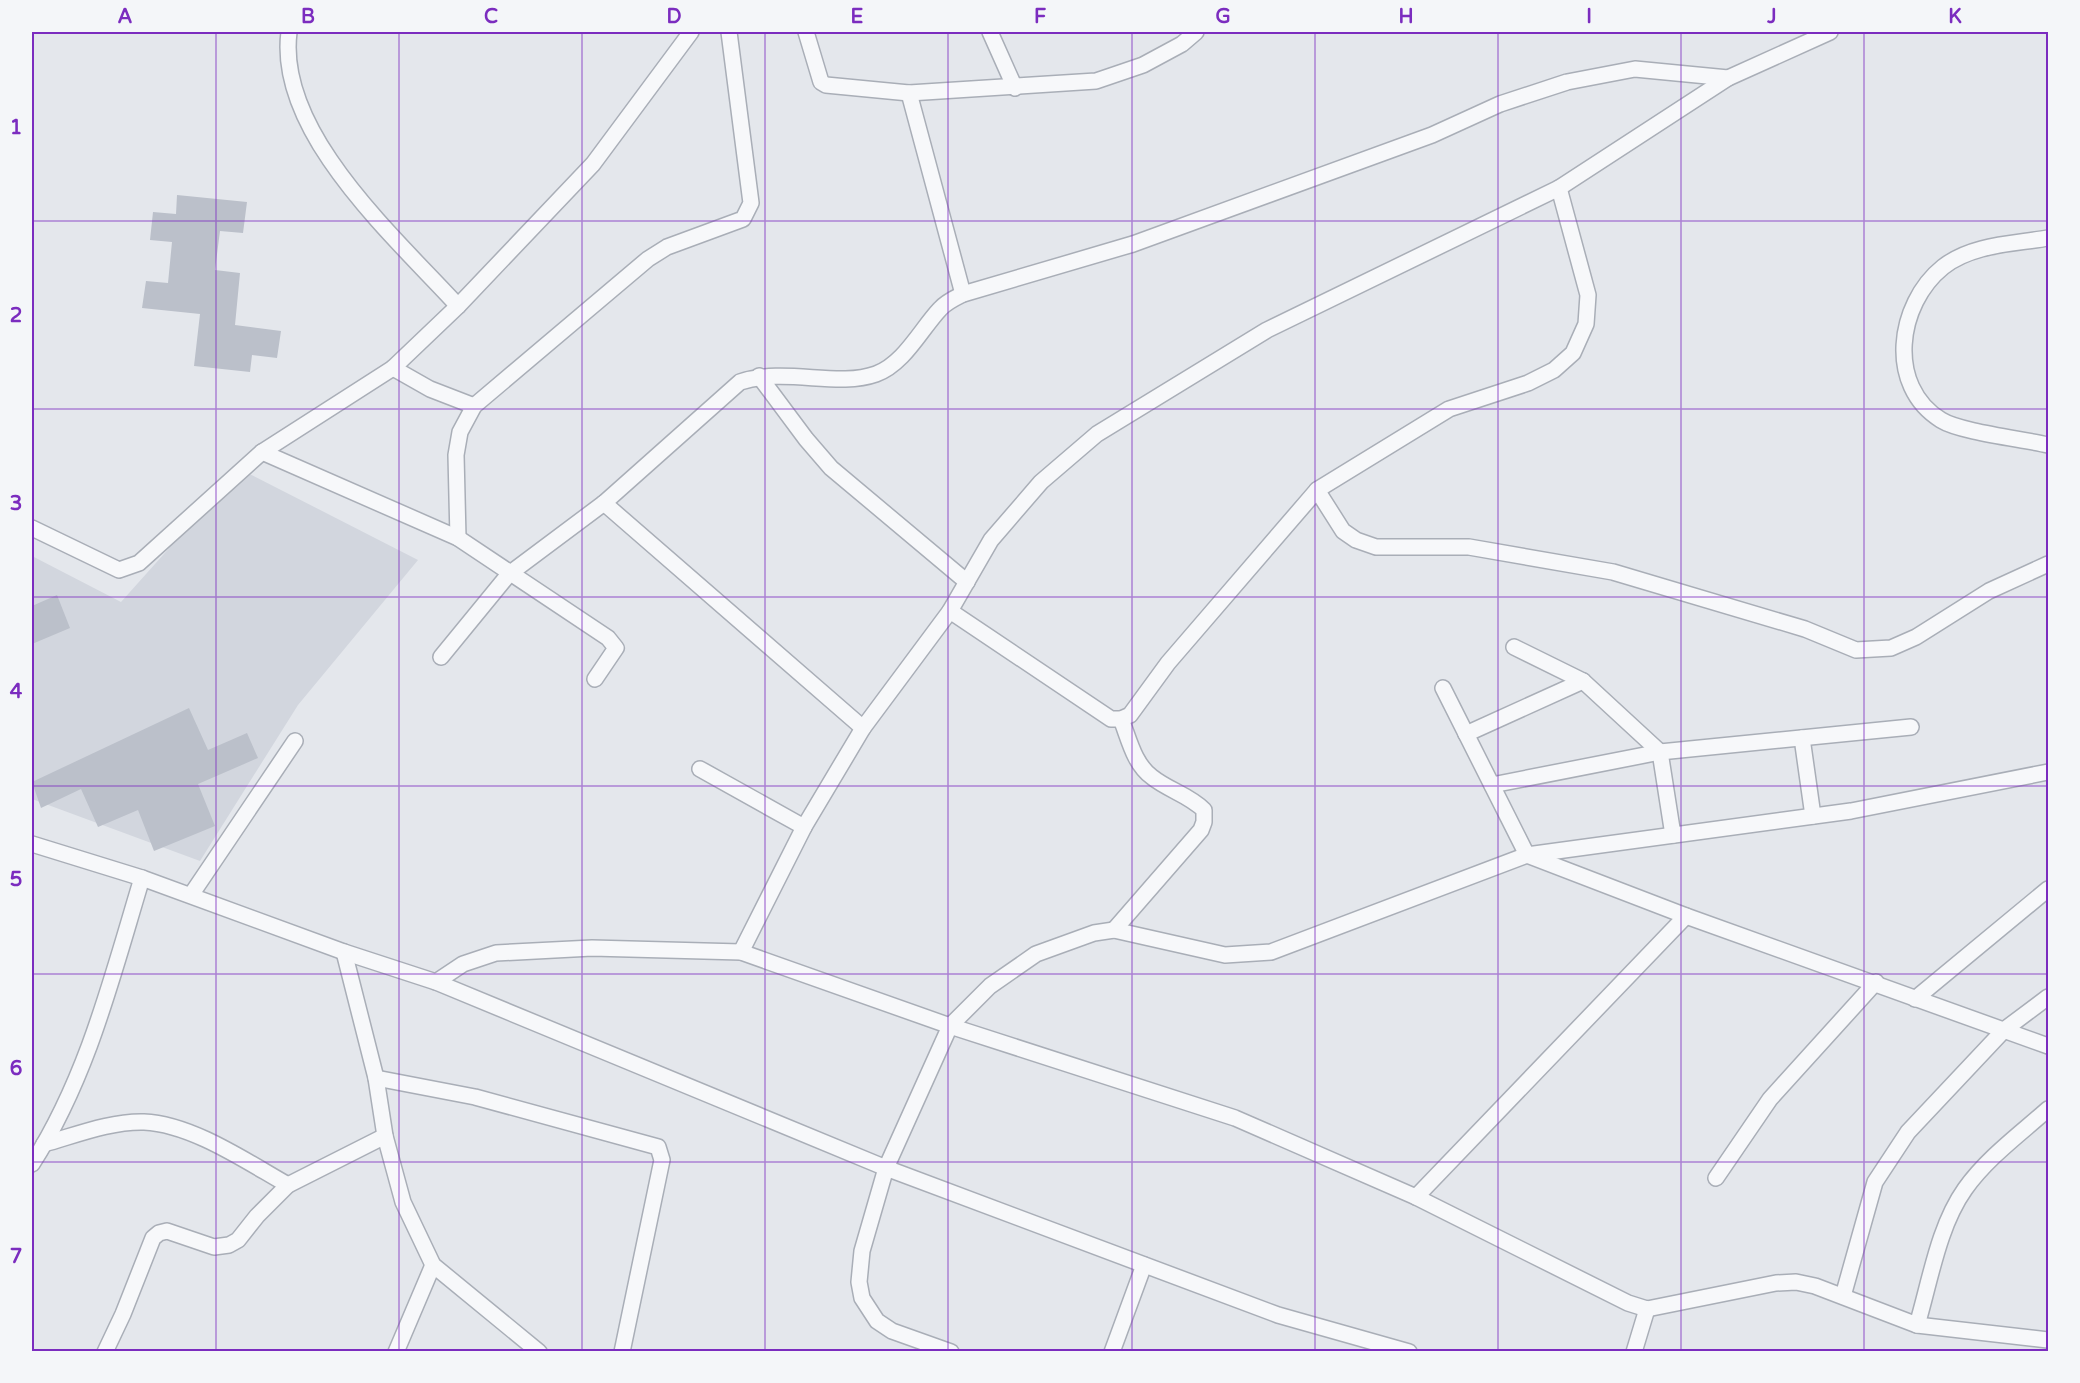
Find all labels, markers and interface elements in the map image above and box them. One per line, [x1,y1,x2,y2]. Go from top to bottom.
text: A [118,5,133,29]
text: B [301,5,315,29]
text: C [484,5,498,29]
text: D [666,5,682,29]
text: E [851,5,864,29]
text: F [1034,5,1046,29]
text: G [1215,5,1231,29]
text: H [1398,5,1414,29]
text: I [1586,5,1592,29]
text: J [1766,5,1777,29]
text: K [1948,5,1962,29]
text: 1 [10,116,22,140]
text: 2 [10,304,22,328]
text: 3 [10,492,22,516]
text: 4 [10,680,23,704]
text: 5 [10,868,22,892]
text: 6 [10,1057,22,1081]
text: 7 [10,1245,22,1269]

